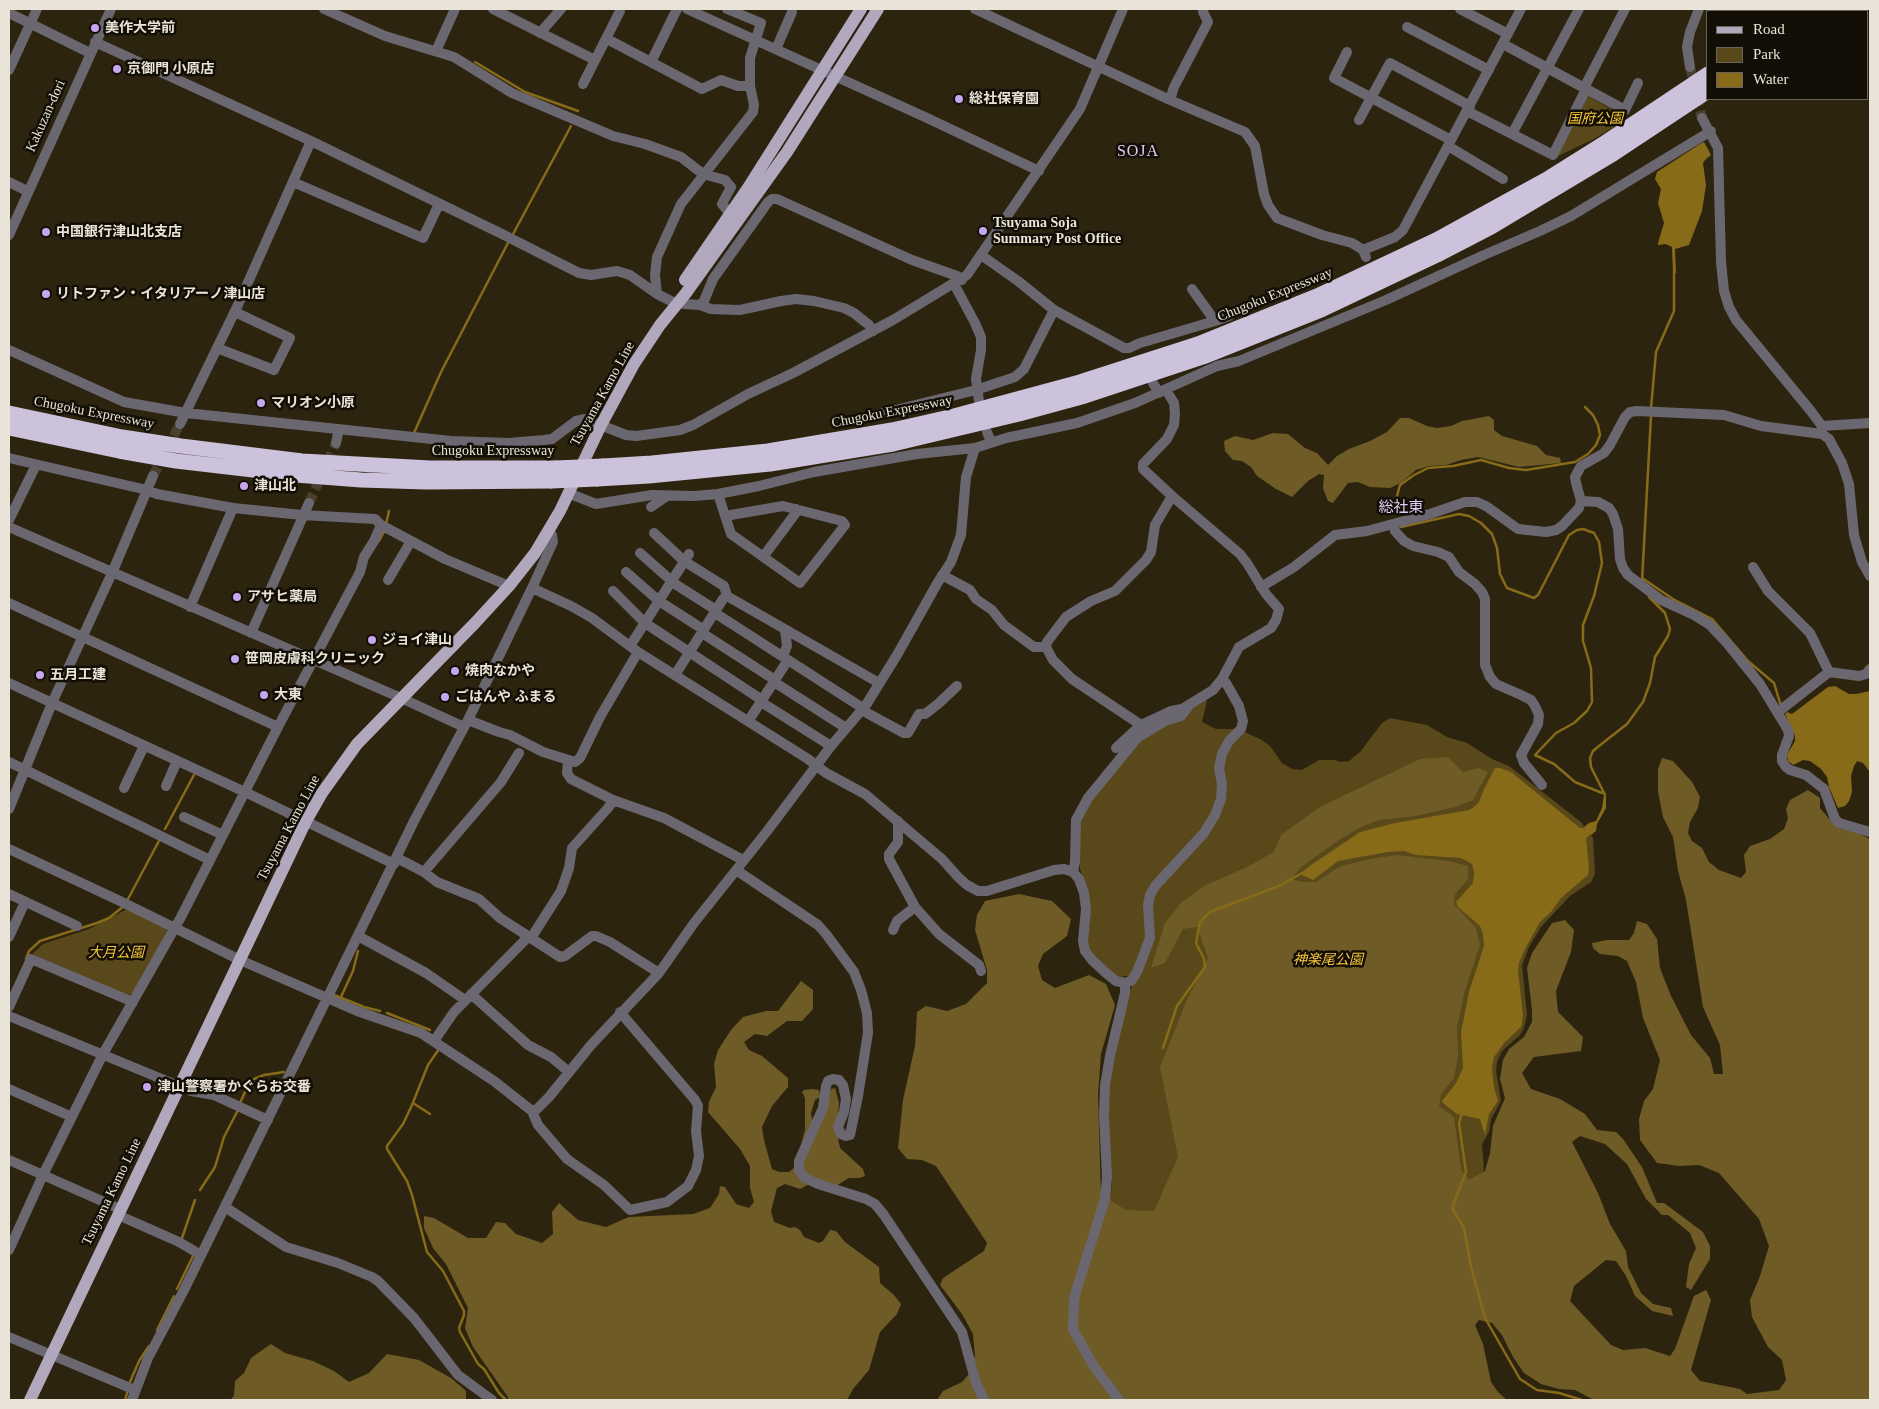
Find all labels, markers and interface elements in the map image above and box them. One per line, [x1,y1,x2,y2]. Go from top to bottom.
legend [1706,10,1869,100]
place label: 美作大学前 [105,20,175,36]
text: Road [1753,21,1785,37]
marker: 美作大学前 [89,22,101,34]
text: Park [1753,46,1781,62]
place label: 京御門 小原店 [127,61,214,77]
marker: 京御門 小原店 [111,63,123,75]
text: Water [1753,71,1788,87]
street label: Kakuzan-dori [23,77,69,155]
place label: 総社保育園 [969,91,1039,107]
marker: 総社保育園 [953,93,965,105]
park label: 国府公園 [1567,111,1623,127]
district label: SOJA [1116,142,1160,162]
place label: Tsuyama Soja Summary Post Office [993,215,1121,248]
place label: 中国銀行津山北支店 [56,224,182,240]
marker: Tsuyama Soja Summary Post Office [977,225,989,237]
marker: 中国銀行津山北支店 [40,226,52,238]
street label: Chugoku Expressway [1215,264,1335,326]
place label: リトファン・イタリアーノ津山店 [56,286,265,302]
marker: リトファン・イタリアーノ津山店 [40,288,52,300]
street label: Tsuyama Kamo Line [567,339,639,449]
street label: Chugoku Expressway [830,392,954,432]
street label: Chugoku Expressway [32,393,156,433]
place label: マリオン小原 [271,395,355,411]
marker: マリオン小原 [255,397,267,409]
street label: Chugoku Expressway [432,443,554,459]
place label: 津山北 [254,478,296,494]
marker: 津山北 [238,480,250,492]
district label: 総社東 [1379,499,1423,517]
place label: アサヒ薬局 [247,589,317,605]
marker: アサヒ薬局 [231,591,243,603]
place label: ジョイ津山 [382,632,452,648]
marker: ジョイ津山 [366,634,378,646]
place label: 笹岡皮膚科クリニック [245,651,385,667]
marker: 笹岡皮膚科クリニック [229,653,241,665]
place label: 焼肉なかや [465,663,535,679]
marker: 焼肉なかや [449,665,461,677]
place label: 五月工建 [50,667,106,683]
marker: 五月工建 [34,669,46,681]
place label: 大東 [274,687,302,703]
marker: 大東 [258,689,270,701]
place label: ごはんや ふまる [455,689,556,705]
marker: ごはんや ふまる [439,691,451,703]
street label: Tsuyama Kamo Line [254,772,324,884]
park label: 大月公園 [88,945,144,961]
park label: 神楽尾公園 [1293,952,1363,968]
place label: 津山警察署かぐらお交番 [157,1079,311,1095]
marker: 津山警察署かぐらお交番 [141,1081,153,1093]
street label: Tsuyama Kamo Line [79,1136,145,1248]

